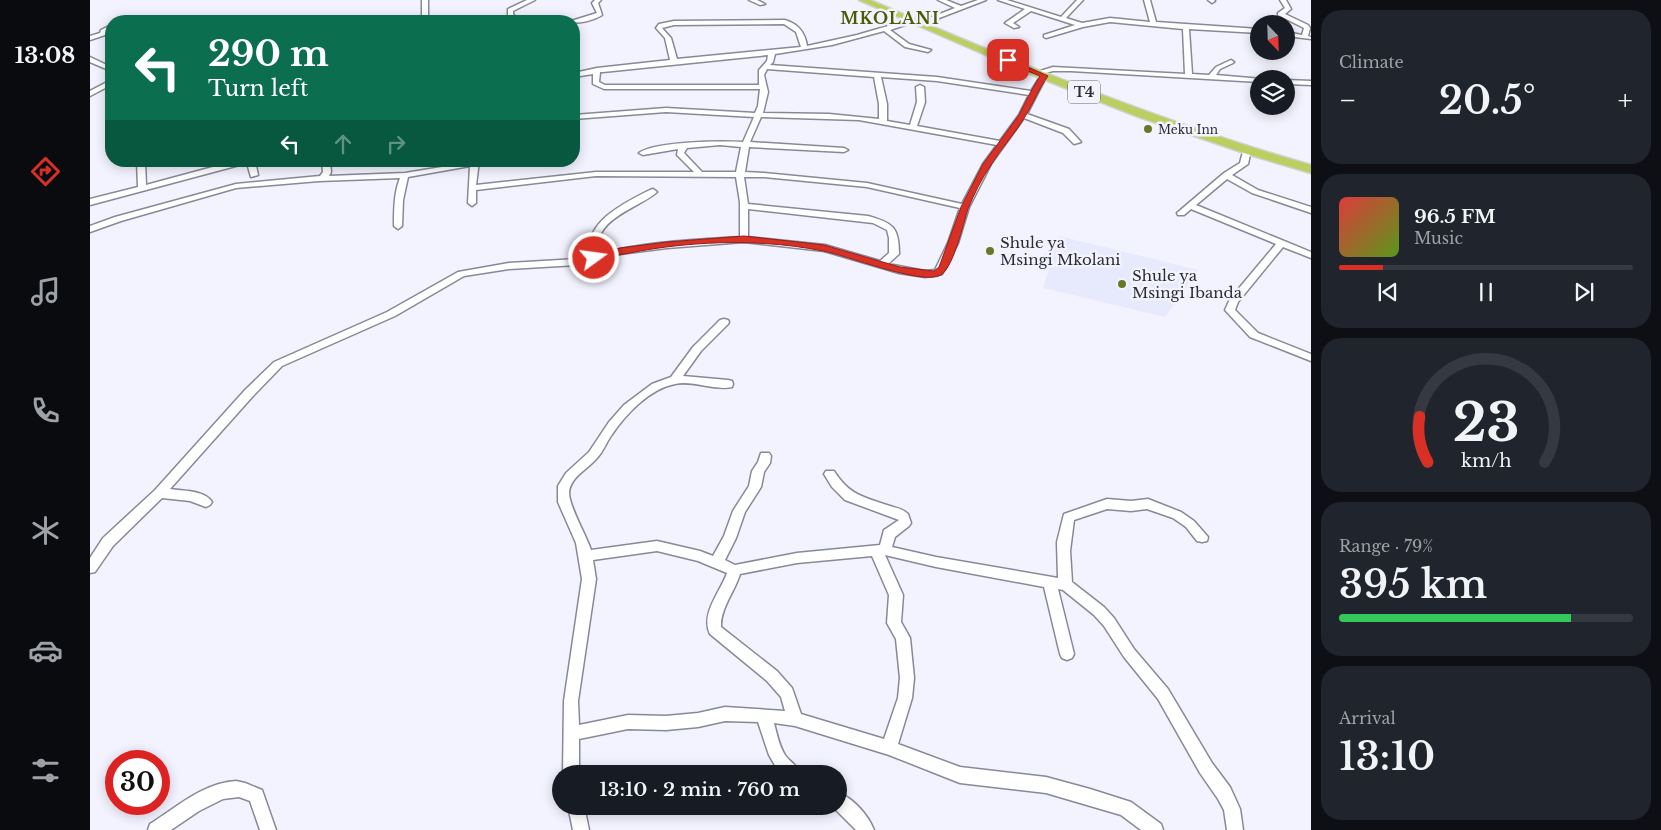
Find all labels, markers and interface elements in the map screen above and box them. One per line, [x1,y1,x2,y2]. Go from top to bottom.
district label: MKOLANI [840,8,940,28]
north arrow [1250,15,1295,60]
map controls [1250,15,1295,115]
text: 290 m [208,32,329,75]
icon: left [125,35,190,100]
pin [987,39,1029,81]
text: 13:08 [15,42,75,69]
icon: arrive [994,46,1022,74]
text: Climate [1339,52,1404,72]
button: layers [1250,70,1295,115]
text: Turn left [208,75,308,102]
text: 20.5° [1439,77,1536,124]
road number: T4 [1068,80,1100,104]
text: − [1339,83,1357,118]
text: + [1618,83,1633,118]
place label: Meku Inn [1158,122,1218,137]
marker: Meku Inn [1142,123,1154,135]
icon: left [276,130,304,158]
icon: ahead [329,130,357,158]
icon: right [382,130,410,158]
icon: directions [28,154,63,189]
text: 96.5 FM [1414,205,1496,228]
text: Music [1414,228,1463,248]
position arrow [567,231,619,283]
place label: Shule ya Msingi Mkolani [1000,233,1120,269]
marker: Shule ya Msingi Mkolani [984,245,996,257]
place label: Shule ya Msingi Ibanda [1132,266,1243,302]
icon: music [28,274,63,309]
marker: Shule ya Msingi Ibanda [1116,278,1128,290]
icon: previous [1374,278,1402,306]
icon: pause [1472,278,1500,306]
icon: next [1570,278,1598,306]
text: 23 [1453,391,1519,455]
icon: phone [28,393,63,428]
text: km/h [1461,450,1511,472]
icon: climate [28,513,63,548]
text: Range · 79% [1339,536,1433,556]
text: 395 km [1339,561,1487,608]
icon: car [28,633,63,668]
text: Arrival [1339,708,1396,728]
text: 13:10 [1339,733,1435,780]
speed limit sign: 30 [105,750,170,815]
icon: filters [28,753,63,788]
text: 13:10 · 2 min · 760 m [599,778,800,801]

